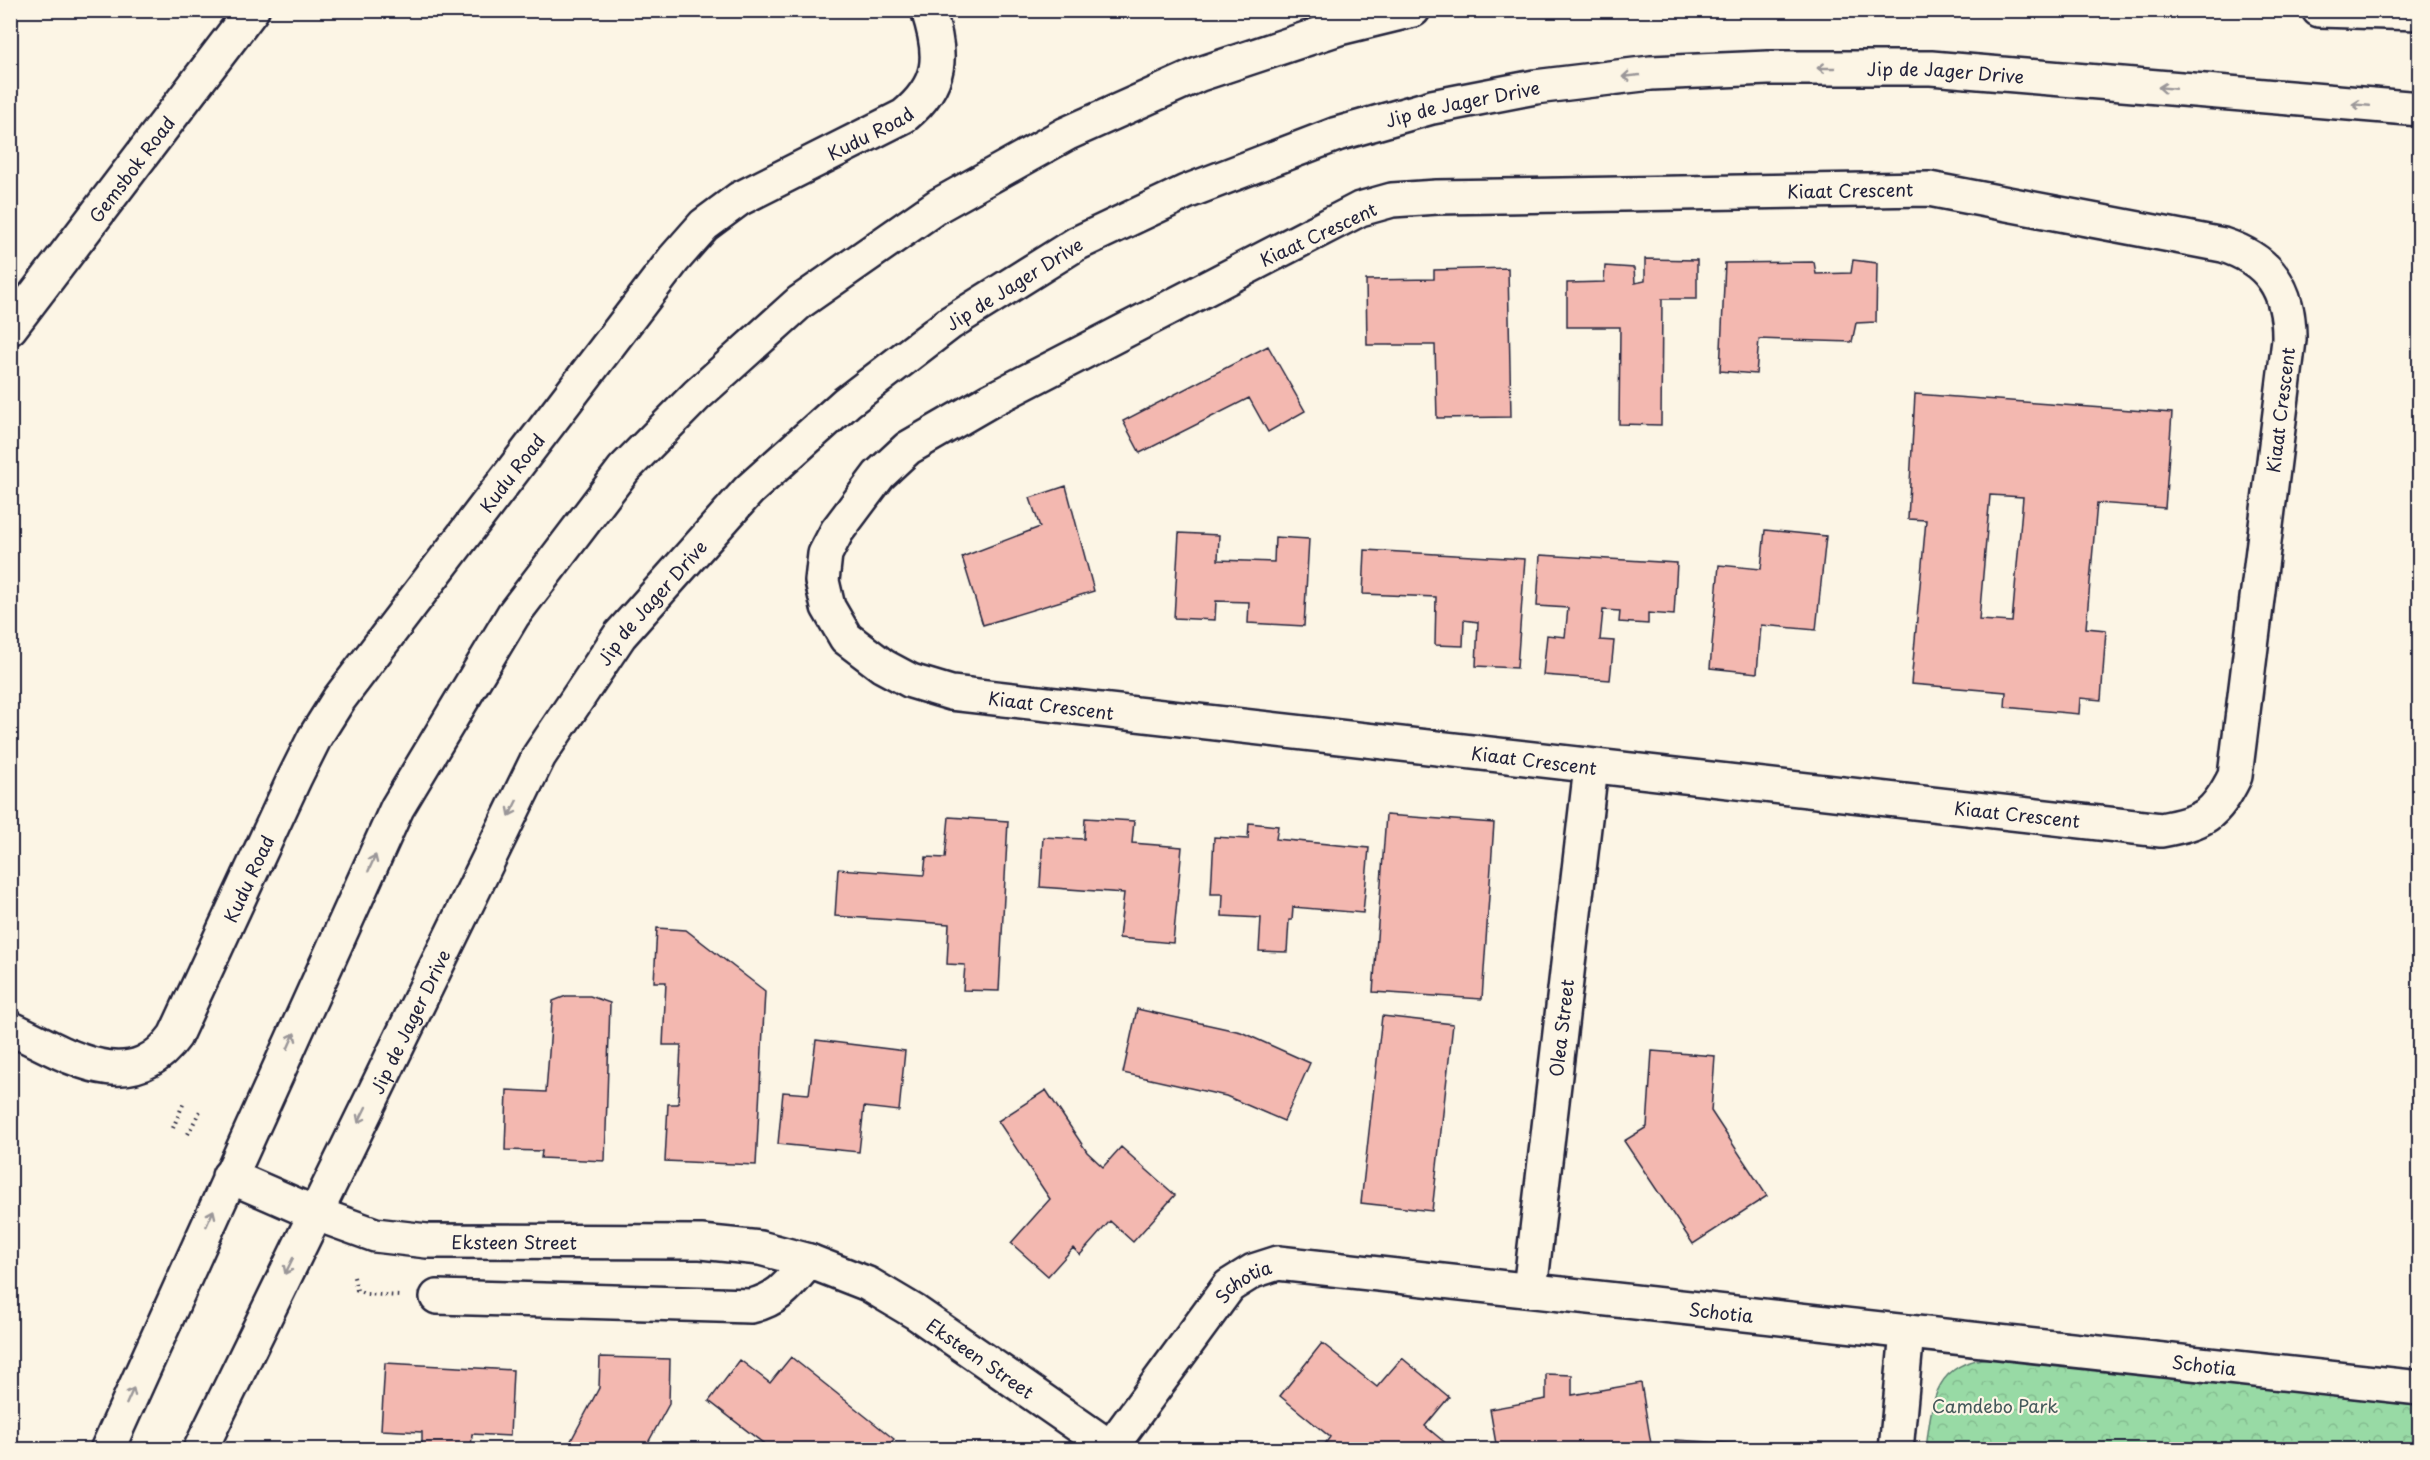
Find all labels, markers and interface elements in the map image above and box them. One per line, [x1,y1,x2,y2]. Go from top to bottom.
street label: Jip de Jager Drive [1867,55,2025,89]
one-way arrow [1816,62,1836,74]
one-way arrow [1622,71,1641,82]
street label: Jip de Jager Drive [1382,73,1542,133]
one-way arrow [2157,82,2177,93]
one-way arrow [2352,99,2372,110]
street label: Kudu Road [822,100,919,166]
street label: Gemsbok Road [82,110,181,228]
street label: Kiaat Crescent [1787,175,1913,205]
street label: Kiaat Crescent [1255,195,1381,273]
street label: Jip de Jager Drive [940,229,1087,336]
street label: Kiaat Crescent [2259,346,2301,474]
street label: Kudu Road [472,427,550,518]
street label: Jip de Jager Drive [590,533,712,671]
street label: Kiaat Crescent [987,684,1115,726]
street label: Kiaat Crescent [1470,739,1598,781]
street label: Kiaat Crescent [1953,794,2081,834]
one-way arrow [507,799,518,817]
street label: Kudu Road [216,830,280,926]
one-way arrow [367,855,378,873]
street label: Jip de Jager Drive [363,945,456,1098]
street label: Olea Street [1541,977,1580,1078]
one-way arrow [286,1032,298,1050]
one-way arrow [356,1106,368,1124]
one-way arrow [205,1210,217,1228]
street label: Eksteen Street [451,1228,577,1255]
street label: Schotia [1208,1253,1275,1308]
one-way arrow [282,1256,294,1274]
street label: Schotia [1688,1295,1755,1328]
street label: Eksteen Street [921,1311,1040,1405]
street label: Schotia [2171,1347,2238,1381]
one-way arrow [125,1388,137,1406]
park label: Camdebo Park [1932,1392,2058,1419]

